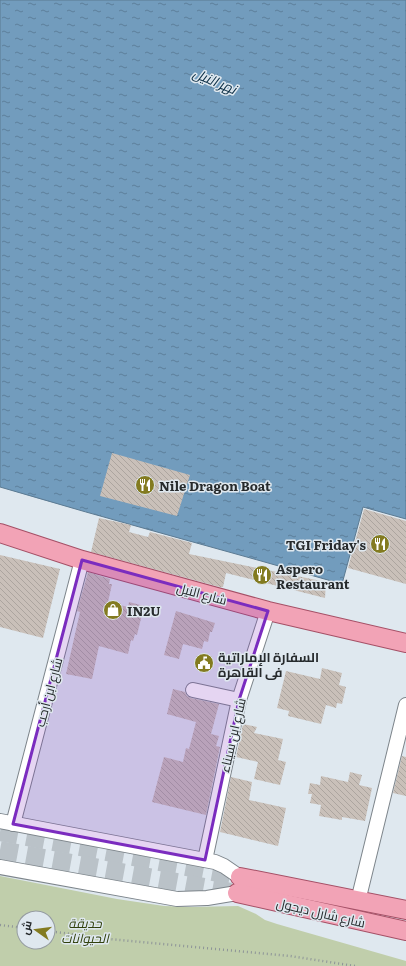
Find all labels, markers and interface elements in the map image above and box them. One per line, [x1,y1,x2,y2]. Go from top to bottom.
water label: نهر النيل [190,62,241,99]
restaurant icon: Nile Dragon Boat [134,474,156,496]
place label: Nile Dragon Boat [159,476,271,495]
restaurant icon: TGI Friday's [369,533,391,555]
place label: TGI Friday's [286,535,367,554]
place label: Aspero Restaurant [276,559,350,593]
restaurant icon: Aspero Restaurant [251,564,273,586]
street label: شارع النيل [175,577,229,609]
shop icon: IN2U [102,599,124,621]
place label: IN2U [127,601,161,620]
place label: السفارة الإماراتية فى القاهرة [218,647,319,681]
public building icon: السفارة الإماراتية فى القاهرة [193,652,215,674]
street label: شارع ابن أرحب [30,655,66,729]
street label: شارع ابن سيناء [214,696,250,774]
street label: شارع شارل ديجول [275,893,367,931]
north arrow [16,910,56,950]
park label: حديقة الحيوانات [61,913,110,947]
text: ش [16,919,35,936]

